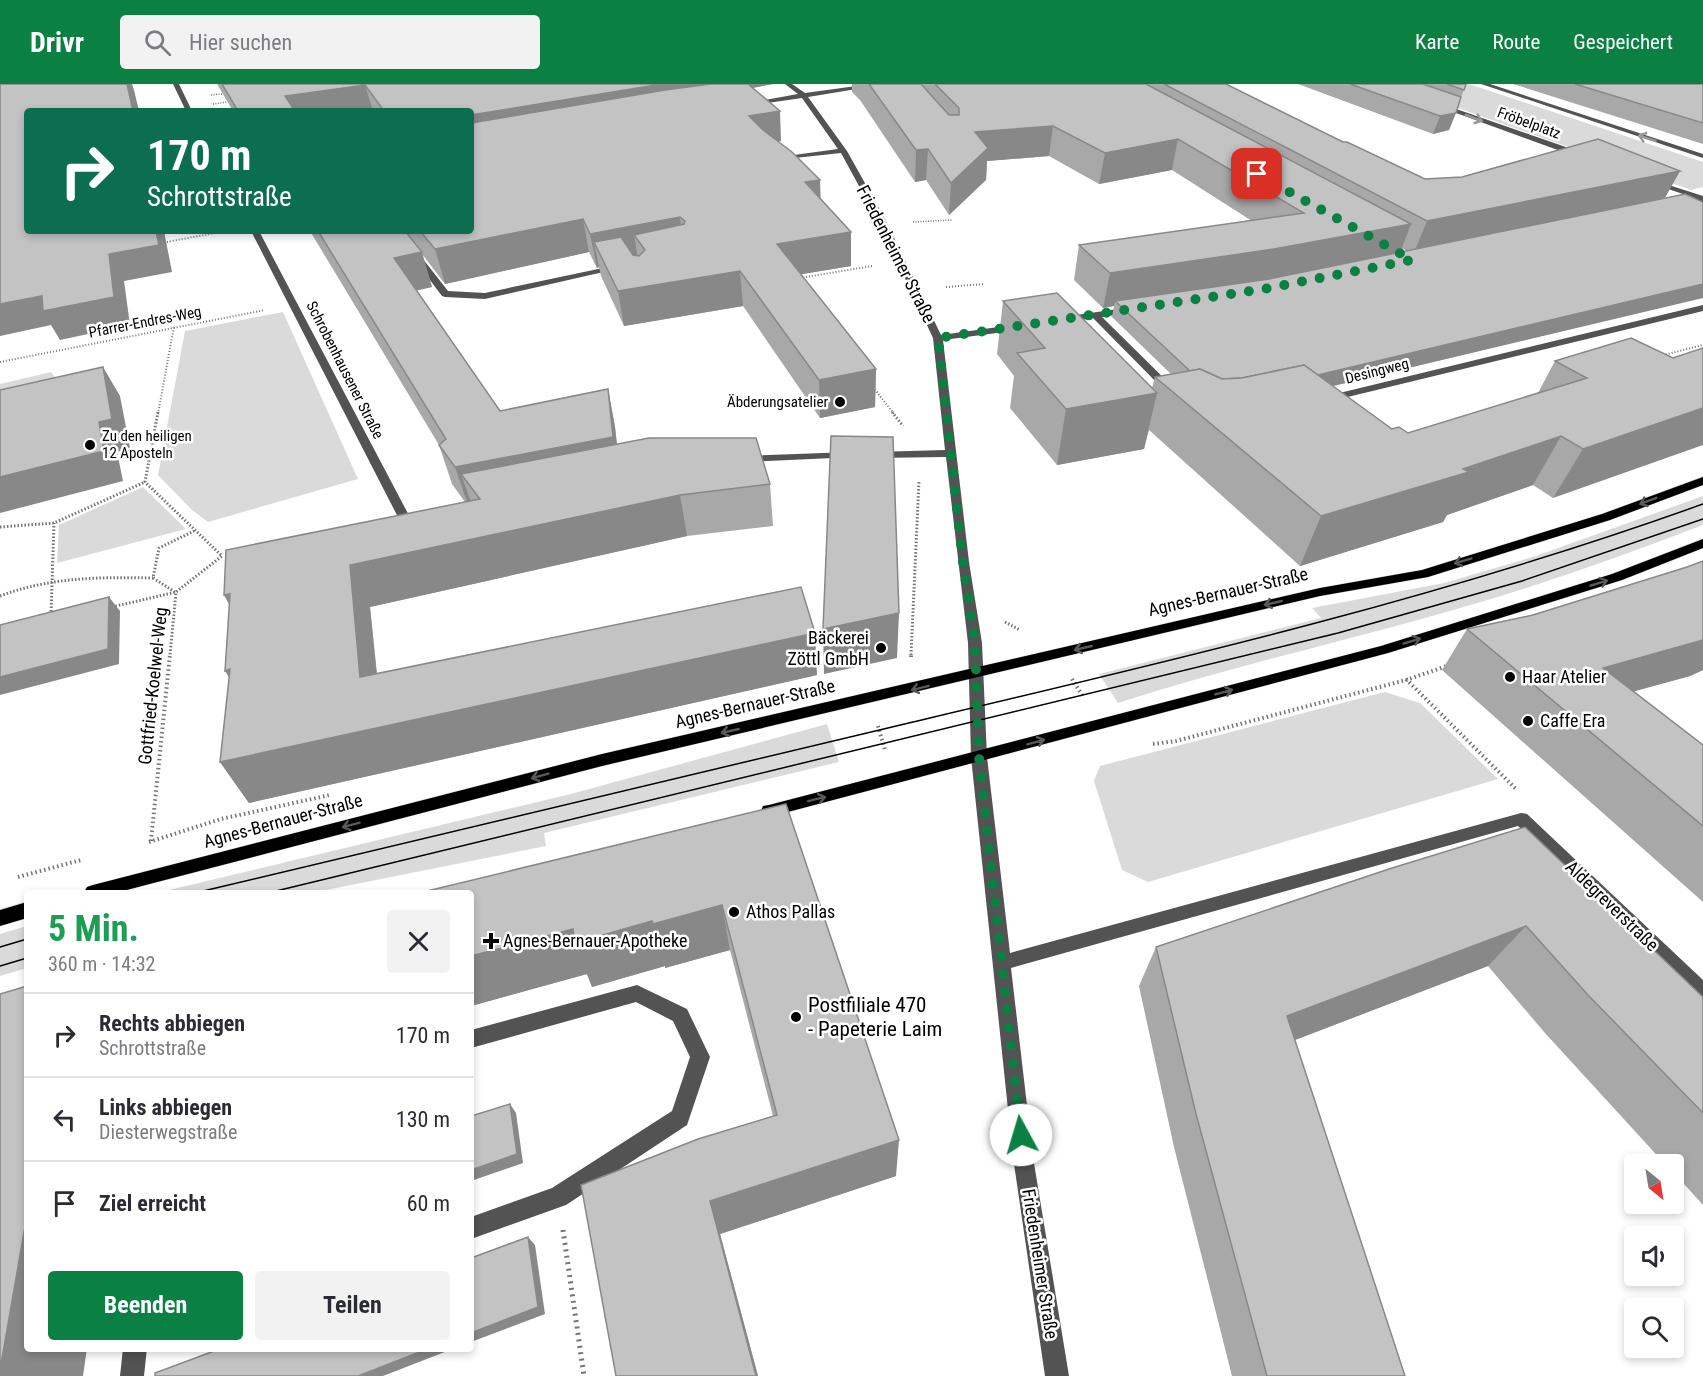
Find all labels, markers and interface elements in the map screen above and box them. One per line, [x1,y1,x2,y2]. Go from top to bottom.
search box [120,15,540,69]
text: Drivr [30,26,84,59]
icon: search [141,26,174,59]
text: Hier suchen [189,30,292,55]
text: Karte [1415,30,1459,54]
text: Route [1492,30,1540,54]
text: Gespeichert [1573,30,1673,54]
street label: Fröbelplatz [1495,103,1563,143]
one-way arrow [1464,113,1483,124]
text: 170 m [147,131,252,180]
icon: right [48,132,126,210]
one-way arrow [1638,132,1657,143]
pin [1231,148,1282,199]
icon: arrive [1240,157,1273,190]
text: Schrottstraße [147,181,292,213]
street label: Friedenheimer Straße [853,181,940,326]
street label: Schrobenhausener Straße [302,298,388,442]
street label: Pfarrer-Endres-Weg [87,302,203,342]
street label: Desingweg [1343,354,1411,388]
place label: Äbderungsatelier [727,393,828,411]
marker: Äbderungsatelier [833,395,847,409]
place label: Zu den heiligen 12 Aposteln [102,427,192,462]
marker: Zu den heiligen 12 Aposteln [83,438,97,452]
one-way arrow [1639,497,1658,508]
one-way arrow [1454,557,1473,568]
street label: Agnes-Bernauer-Straße [1146,563,1310,620]
one-way arrow [1589,577,1608,588]
one-way arrow [1263,598,1282,610]
street label: Gottfried-Koelwel-Weg [134,606,171,766]
place label: Bäckerei Zöttl GmbH [788,627,869,669]
one-way arrow [1402,635,1421,646]
marker: Bäckerei Zöttl GmbH [874,641,888,655]
one-way arrow [1074,643,1093,655]
place label: Haar Atelier [1522,666,1607,687]
marker: Haar Atelier [1503,670,1517,684]
street label: Agnes-Bernauer-Straße [673,675,837,732]
one-way arrow [911,682,930,694]
one-way arrow [1214,686,1233,697]
place label: Caffe Era [1540,710,1605,731]
marker: Caffe Era [1521,714,1535,728]
one-way arrow [721,726,740,737]
one-way arrow [1026,736,1045,748]
one-way arrow [531,771,550,782]
street label: Agnes-Bernauer-Straße [201,789,365,852]
one-way arrow [807,793,826,805]
one-way arrow [342,820,361,831]
street label: Aldegreverstraße [1562,856,1663,955]
place label: Athos Pallas [746,901,835,922]
marker: Athos Pallas [727,905,741,919]
text: 5 Min. [48,908,139,950]
button: close [387,910,450,973]
place label: Agnes-Bernauer-Apotheke [503,930,687,951]
marker: Agnes-Bernauer-Apotheke [484,934,498,948]
text: 360 m · 14:32 [48,952,155,976]
place label: Postfiliale 470 - Papeterie Laim [808,993,942,1041]
marker: Postfiliale 470 - Papeterie Laim [789,1010,803,1024]
text: Rechts abbiegen [99,1011,245,1036]
icon: right [48,1019,81,1052]
text: 170 m [396,1023,450,1048]
text: Schrottstraße [99,1036,206,1060]
text: Links abbiegen [99,1095,232,1120]
icon: left [48,1103,81,1136]
position arrow [989,1103,1053,1167]
text: 130 m [396,1107,450,1132]
text: Diesterwegstraße [99,1120,237,1144]
north arrow [1624,1154,1684,1214]
map controls [1624,1154,1684,1358]
icon: arrive [48,1187,81,1220]
street label: Friedenheimer Straße [1018,1187,1063,1340]
text: Ziel erreicht [99,1191,206,1216]
text: 60 m [407,1191,450,1216]
button: sound [1624,1226,1684,1286]
button: Beenden [48,1271,243,1340]
button: Teilen [255,1271,450,1340]
button: search [1624,1298,1684,1358]

